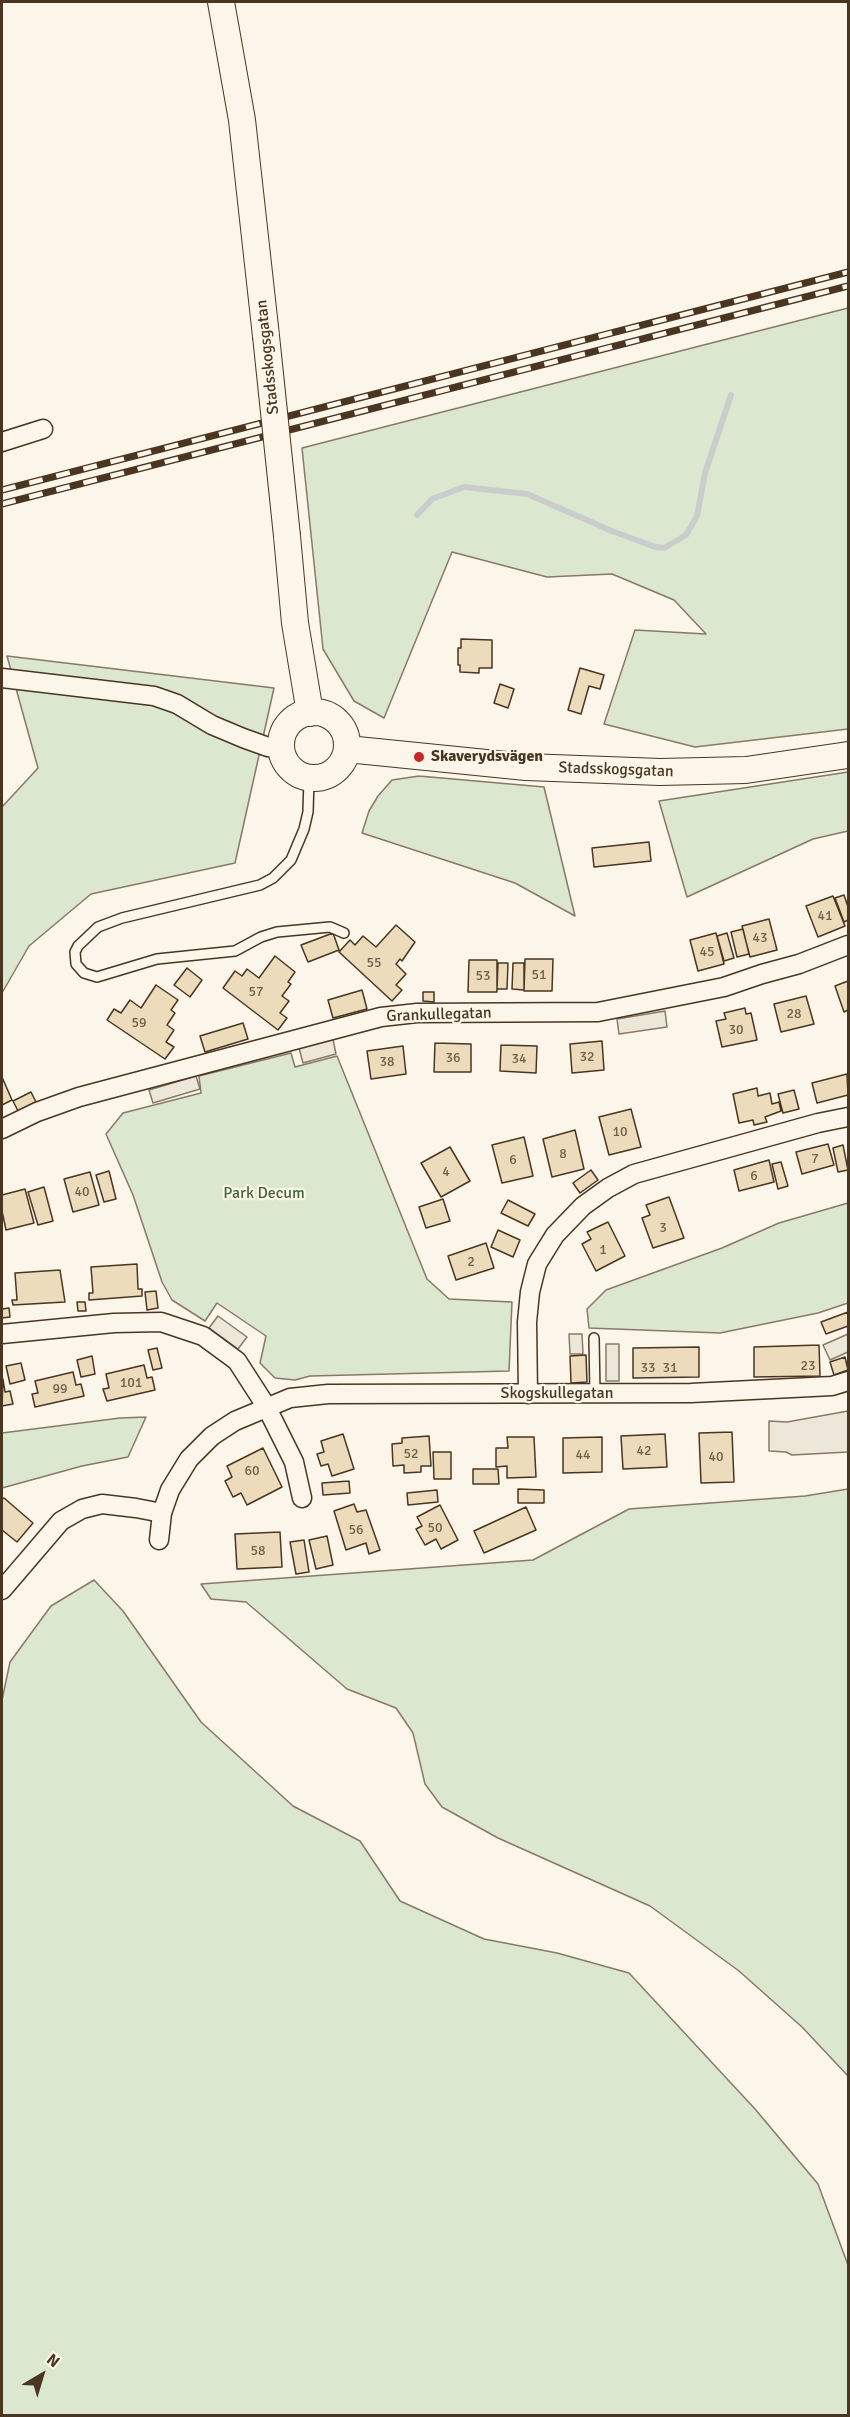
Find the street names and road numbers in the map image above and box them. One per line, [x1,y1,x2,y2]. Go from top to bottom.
street label: Stadsskogsgatan [252,299,284,415]
street label: Stadsskogsgatan [558,758,674,782]
street label: Grankullegatan [386,1004,492,1026]
street label: Skogskullegatan [501,1384,613,1404]

